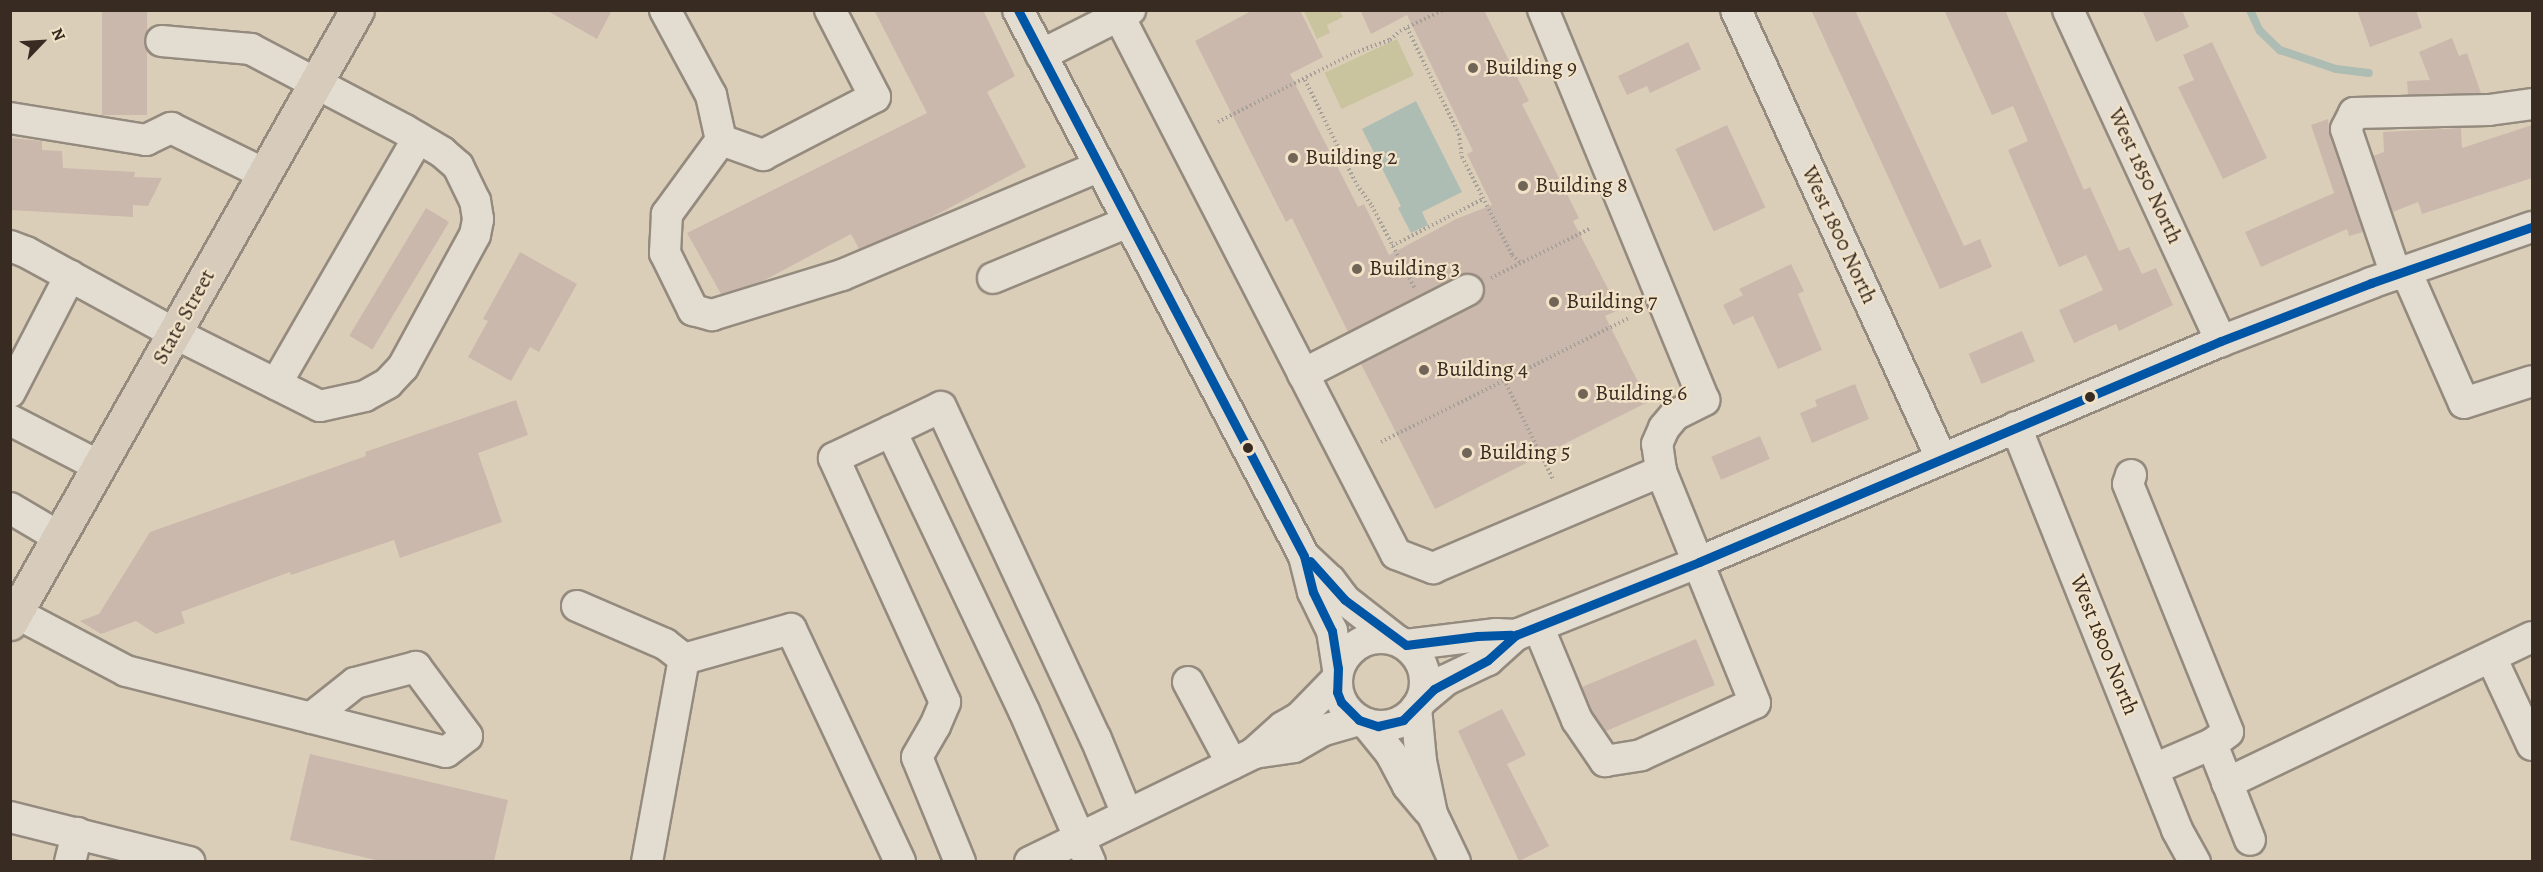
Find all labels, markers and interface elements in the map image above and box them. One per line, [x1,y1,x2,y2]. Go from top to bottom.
north arrow [12,12,72,72]
text: N [46,24,71,44]
place label: Building 9 [1485,55,1577,81]
marker: Building 9 [1466,61,1480,75]
street label: West 1850 North [2102,104,2188,248]
place label: Building 2 [1305,145,1398,171]
marker: Building 2 [1286,151,1300,165]
street label: West 1800 North [1796,162,1882,308]
place label: Building 8 [1535,173,1628,199]
marker: Building 8 [1516,179,1530,193]
place label: Building 3 [1369,256,1460,282]
marker: Building 3 [1350,262,1364,276]
street label: State Street [147,265,221,369]
place label: Building 7 [1566,289,1657,315]
marker: Building 7 [1547,295,1561,309]
place label: Building 4 [1436,357,1528,383]
marker: Building 4 [1417,363,1431,377]
place label: Building 6 [1595,381,1687,407]
marker: Building 6 [1576,387,1590,401]
unlabelled marker [2084,391,2096,403]
place label: Building 5 [1479,440,1571,466]
unlabelled marker [1242,442,1254,454]
marker: Building 5 [1460,446,1474,460]
street label: West 1800 North [2064,571,2144,719]

